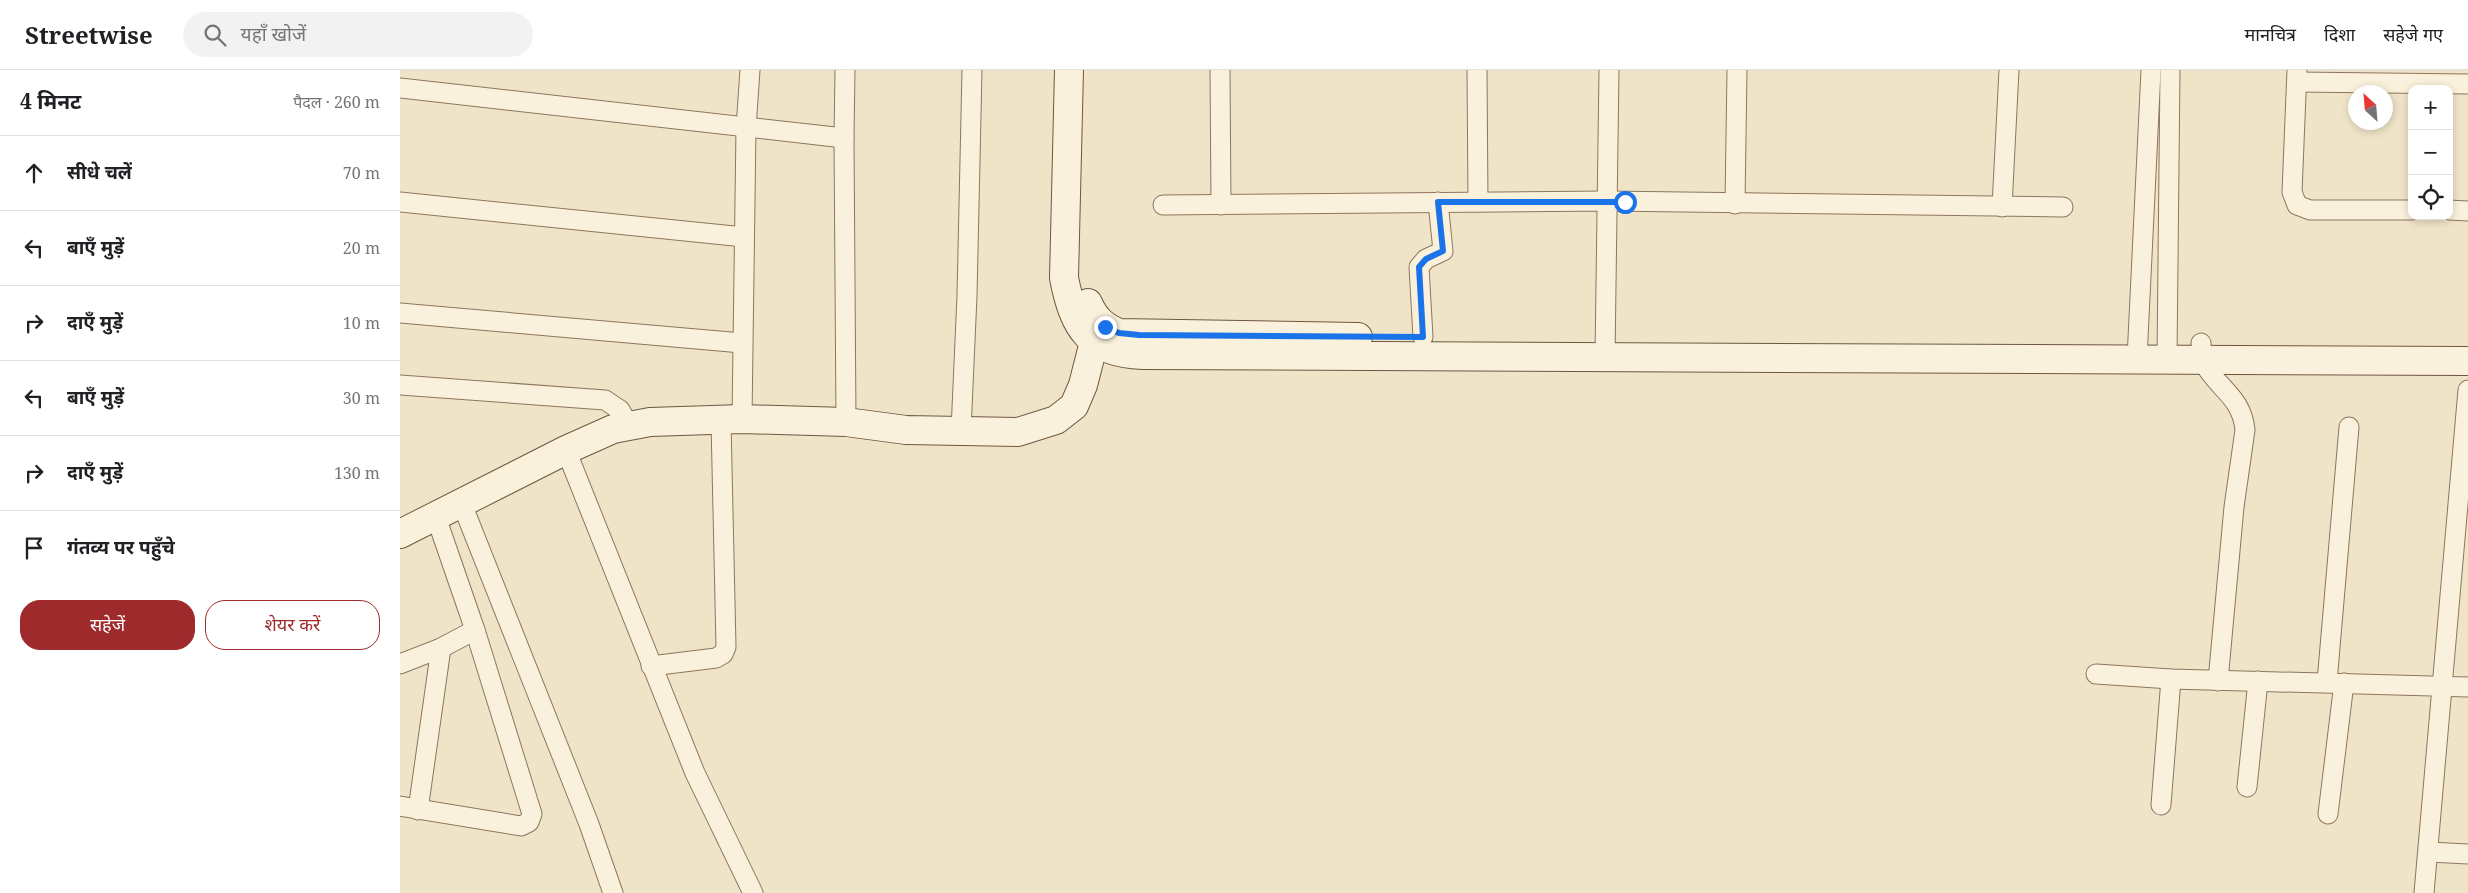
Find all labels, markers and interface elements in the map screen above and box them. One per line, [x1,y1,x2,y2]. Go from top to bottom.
search box [183,12,533,57]
text: Streetwise [25,18,153,51]
icon: search [201,21,229,49]
text: यहाँ खोजें [241,21,306,47]
text: मानचित्र [2245,22,2296,46]
text: दिशा [2324,22,2355,46]
text: सहेजे गए [2383,22,2443,46]
north arrow [2348,85,2393,130]
map controls [2408,85,2453,220]
button: + [2408,85,2453,130]
text: 4 मिनट [20,87,81,115]
text: पैदल · 260 m [293,91,380,113]
button: − [2408,130,2453,175]
icon: ahead [20,159,48,187]
text: सीधे चलें [67,159,132,185]
text: 70 m [343,162,380,184]
button: locate [2408,175,2453,220]
route start [1614,191,1637,214]
icon: left [20,234,48,262]
text: बाएँ मुड़ें [67,234,124,260]
text: 20 m [343,237,380,259]
icon: right [20,309,48,337]
text: दाएँ मुड़ें [67,309,123,335]
text: 10 m [343,312,380,334]
route end [1094,316,1117,339]
icon: left [20,384,48,412]
text: बाएँ मुड़ें [67,384,124,410]
text: 30 m [343,387,380,409]
icon: right [20,459,48,487]
text: दाएँ मुड़ें [67,459,123,485]
text: 130 m [334,462,380,484]
icon: arrive [20,534,48,562]
text: गंतव्य पर पहुँचे [67,534,175,560]
button: सहेजें [20,600,195,650]
button: शेयर करें [205,600,380,650]

